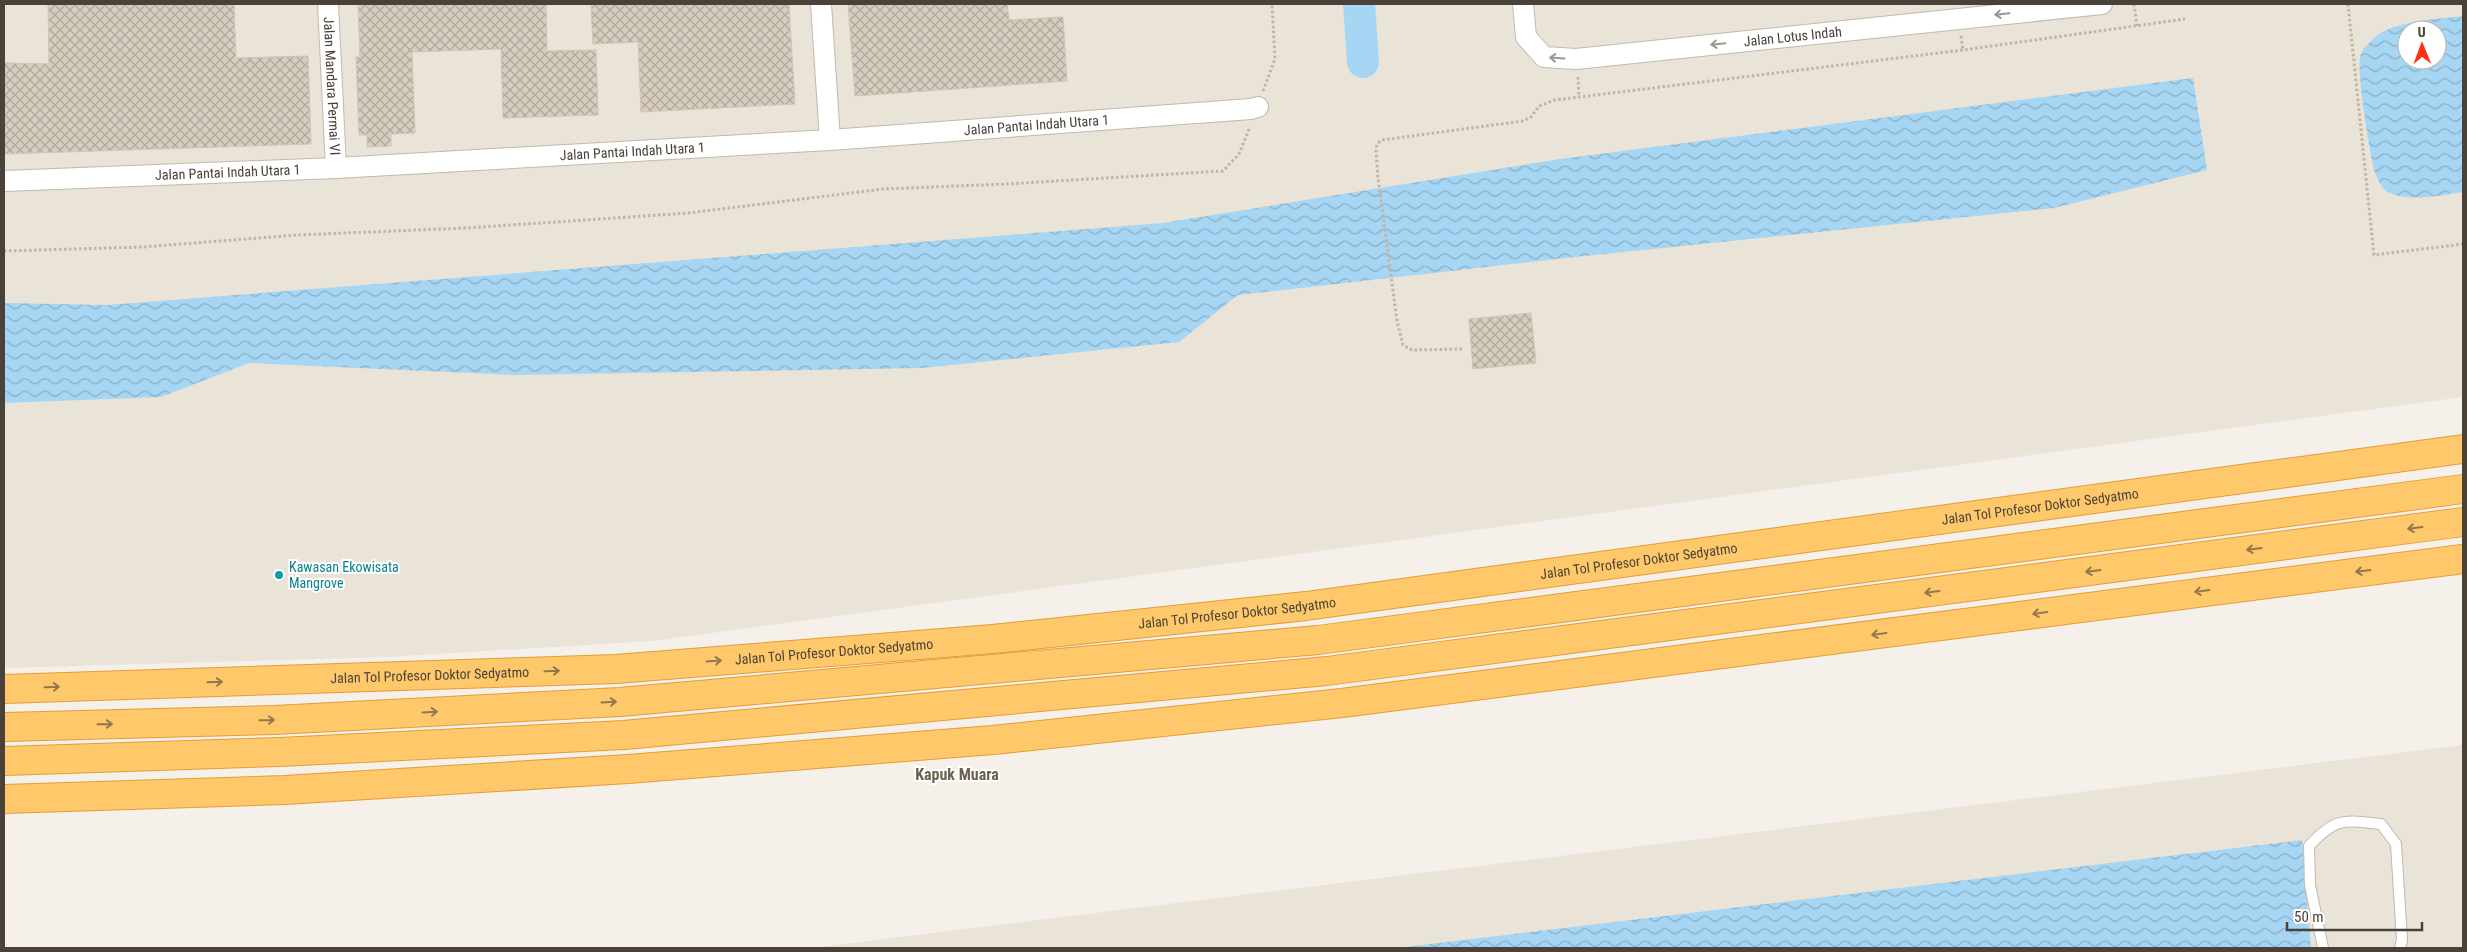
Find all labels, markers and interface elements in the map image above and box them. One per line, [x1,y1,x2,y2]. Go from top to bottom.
one-way arrow [1994,10,2010,19]
street label: Jalan Mandara Permai VI [321,16,343,156]
north arrow [2397,20,2447,70]
street label: Jalan Lotus Indah [1743,23,1842,49]
text: U [2418,24,2426,40]
one-way arrow [1711,39,1727,49]
one-way arrow [1549,53,1565,62]
street label: Jalan Pantai Indah Utara 1 [963,111,1110,138]
street label: Jalan Pantai Indah Utara 1 [559,139,705,163]
street label: Jalan Pantai Indah Utara 1 [155,161,301,183]
street label: Jalan Tol Profesor Doktor Sedyatmo [1940,485,2140,528]
one-way arrow [2407,523,2423,533]
street label: Jalan Tol Profesor Doktor Sedyatmo [1539,540,1738,582]
one-way arrow [2246,544,2262,554]
place label: Kawasan Ekowisata Mangrove [289,559,399,591]
one-way arrow [2085,566,2101,576]
one-way arrow [2355,566,2371,576]
marker: Kawasan Ekowisata Mangrove [273,569,285,581]
one-way arrow [2194,586,2210,596]
one-way arrow [1924,587,1940,597]
street label: Jalan Tol Profesor Doktor Sedyatmo [1137,594,1337,632]
one-way arrow [2033,608,2049,618]
one-way arrow [1872,629,1888,639]
street label: Jalan Tol Profesor Doktor Sedyatmo [734,636,934,668]
one-way arrow [706,656,722,666]
street label: Jalan Tol Profesor Doktor Sedyatmo [330,664,529,686]
one-way arrow [544,666,560,675]
one-way arrow [206,677,223,687]
one-way arrow [44,683,60,692]
one-way arrow [601,698,617,707]
one-way arrow [421,707,437,716]
one-way arrow [259,716,275,725]
one-way arrow [96,719,113,729]
district label: Kapuk Muara [915,765,999,784]
scale bar [2287,900,2422,932]
text: 50 m [2294,908,2324,926]

